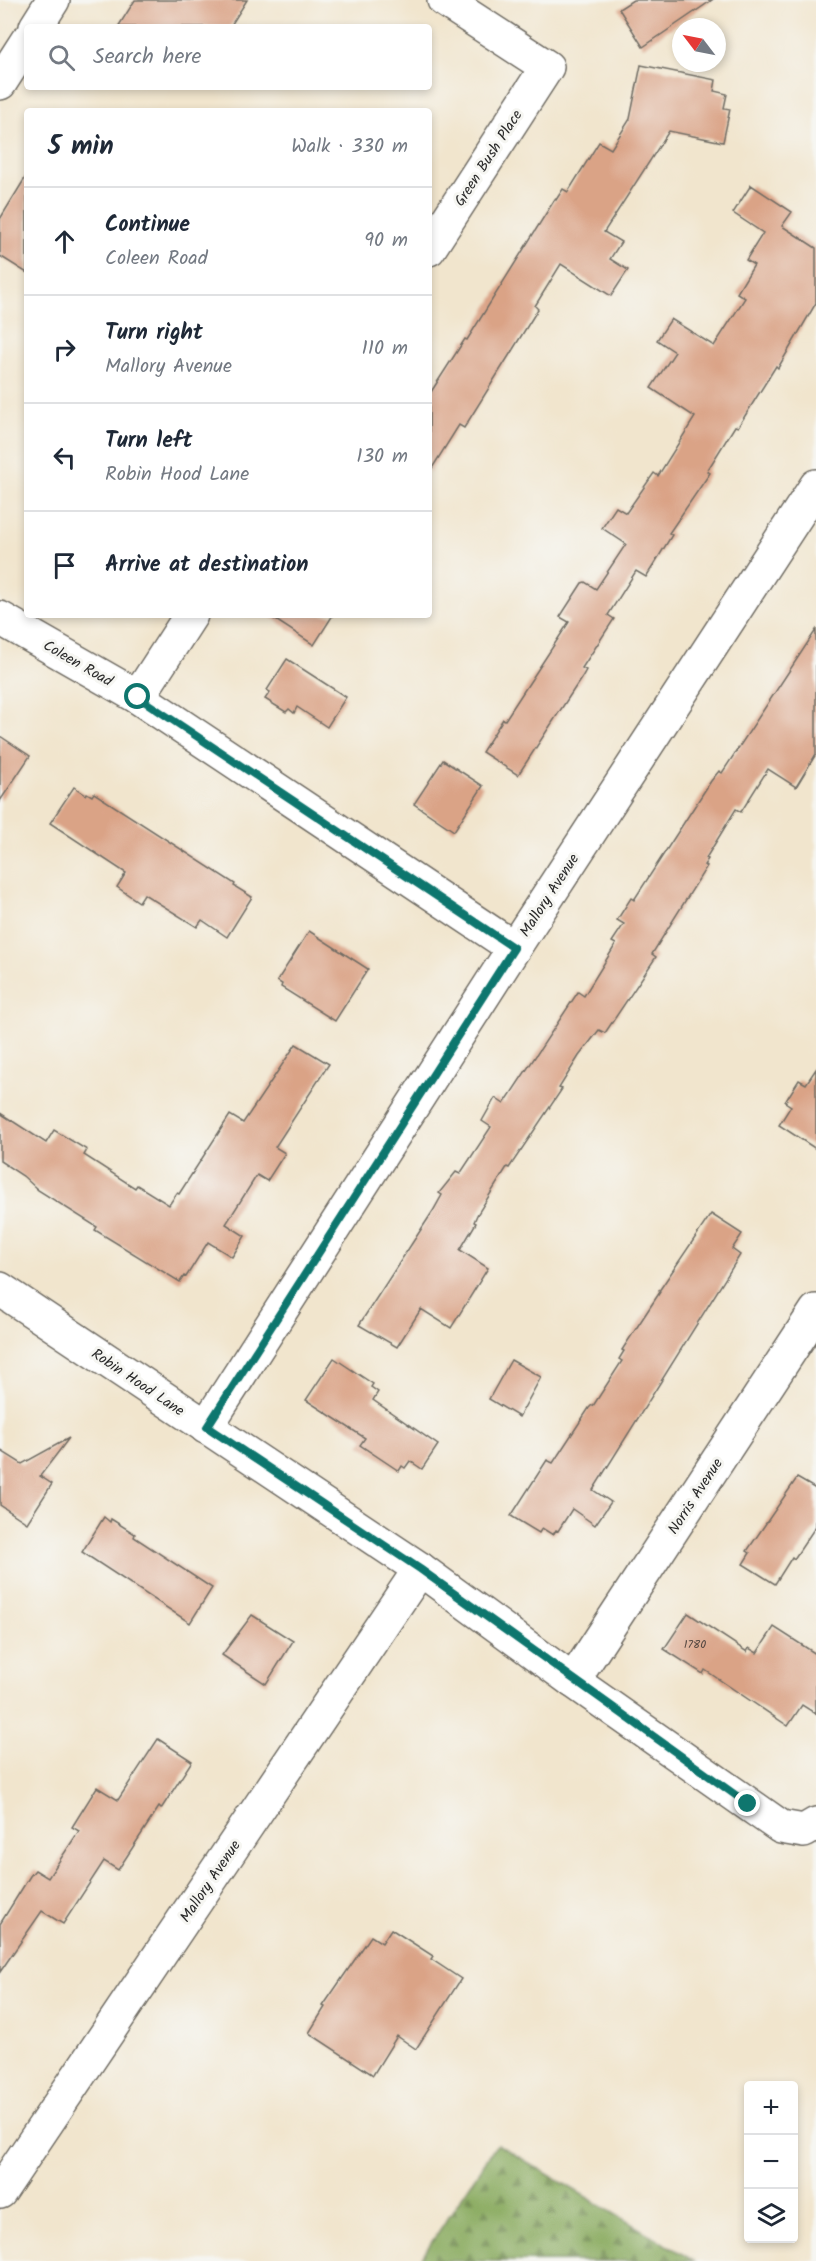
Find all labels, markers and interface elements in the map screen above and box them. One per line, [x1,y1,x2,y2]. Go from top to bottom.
north arrow [672,18,726,72]
search box [24,24,432,90]
text: Search here [93,40,201,75]
icon: search [45,41,78,74]
street label: Green Bush Place [449,105,529,212]
text: 5 min [48,126,114,168]
text: Walk · 330 m [291,131,408,163]
text: Continue [105,208,190,243]
icon: ahead [48,225,81,258]
text: 90 m [364,225,408,257]
text: Coleen Road [105,243,208,275]
text: Turn right [105,316,203,351]
icon: right [48,333,81,366]
text: 110 m [362,333,408,365]
text: Mallory Avenue [105,351,232,383]
text: Turn left [105,424,192,459]
icon: left [48,441,81,474]
text: 130 m [356,441,408,473]
text: Robin Hood Lane [105,459,249,491]
text: Arrive at destination [105,548,308,583]
icon: arrive [48,549,81,582]
street label: Coleen Road [38,634,117,694]
route start [124,683,150,709]
street label: Mallory Avenue [514,849,586,942]
street label: Robin Hood Lane [86,1343,189,1423]
street label: Norris Avenue [662,1453,730,1540]
house number: 1780 [684,1635,706,1654]
route end [734,1790,760,1816]
street label: Mallory Avenue [174,1835,248,1928]
map controls [744,2081,798,2243]
button: + [744,2081,798,2135]
button: − [744,2135,798,2189]
button: layers [744,2189,798,2243]

